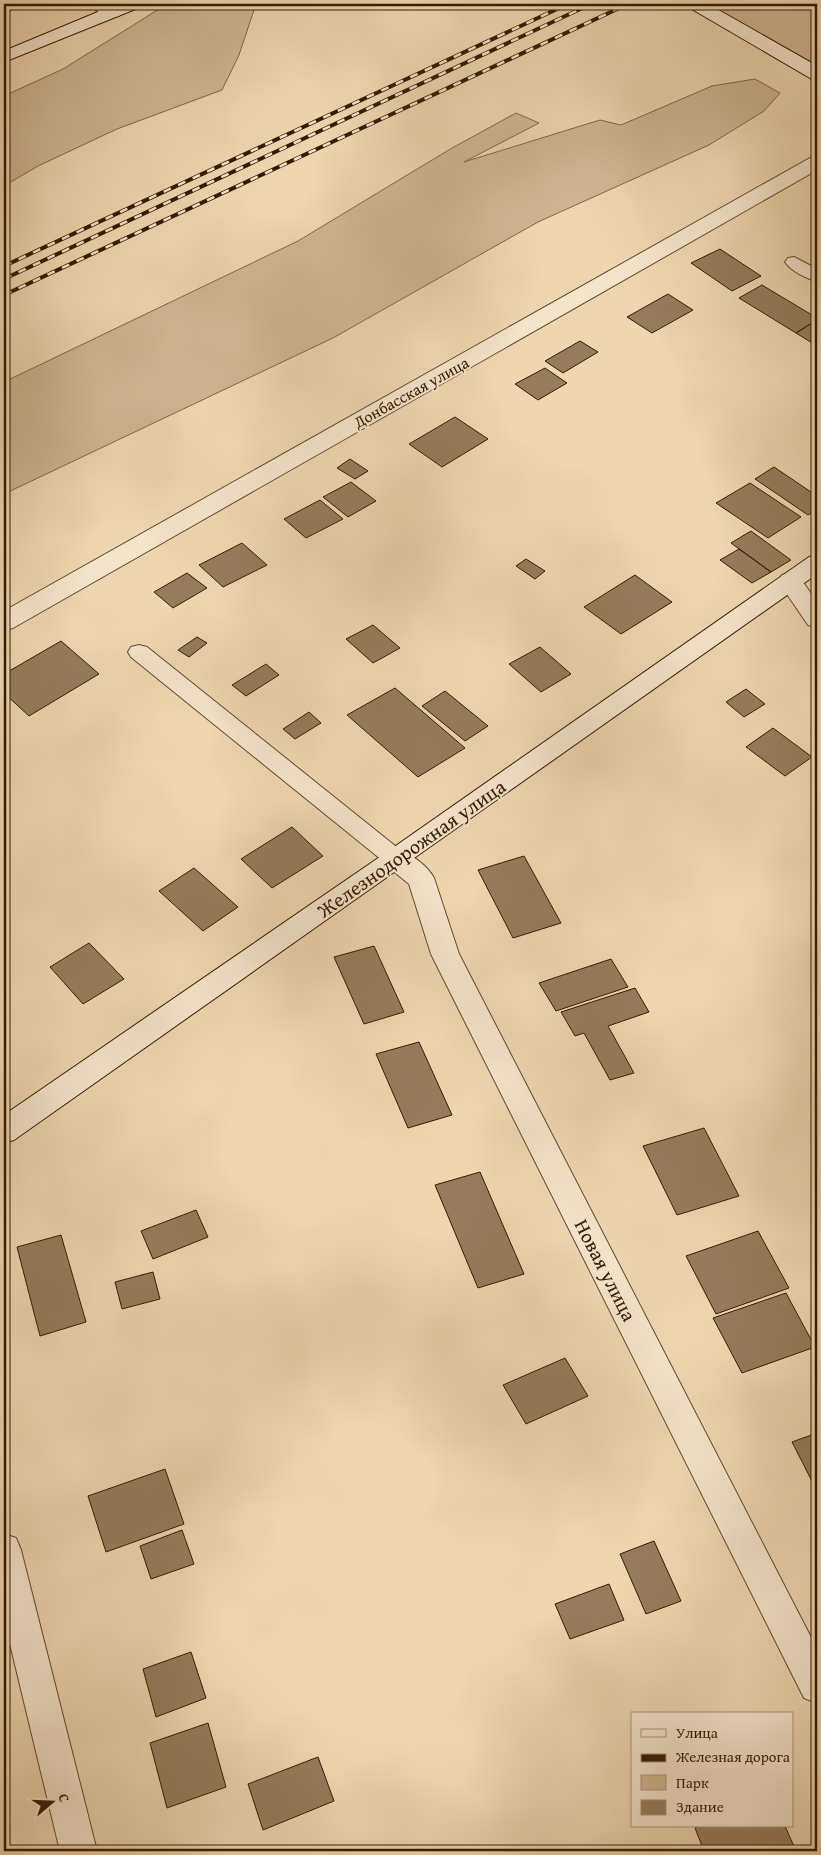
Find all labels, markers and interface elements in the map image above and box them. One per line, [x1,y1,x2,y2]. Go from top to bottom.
street label: Донбасская улица [348,350,473,434]
street label: Железнодорожная улица [310,771,512,925]
street label: Новая улица [568,1214,644,1327]
legend [631,1712,794,1828]
text: Улица [676,1722,719,1743]
text: Железная дорога [675,1746,791,1767]
text: Парк [676,1772,709,1793]
north arrow [28,1778,78,1828]
text: С [54,1791,75,1805]
text: Здание [676,1796,724,1817]

